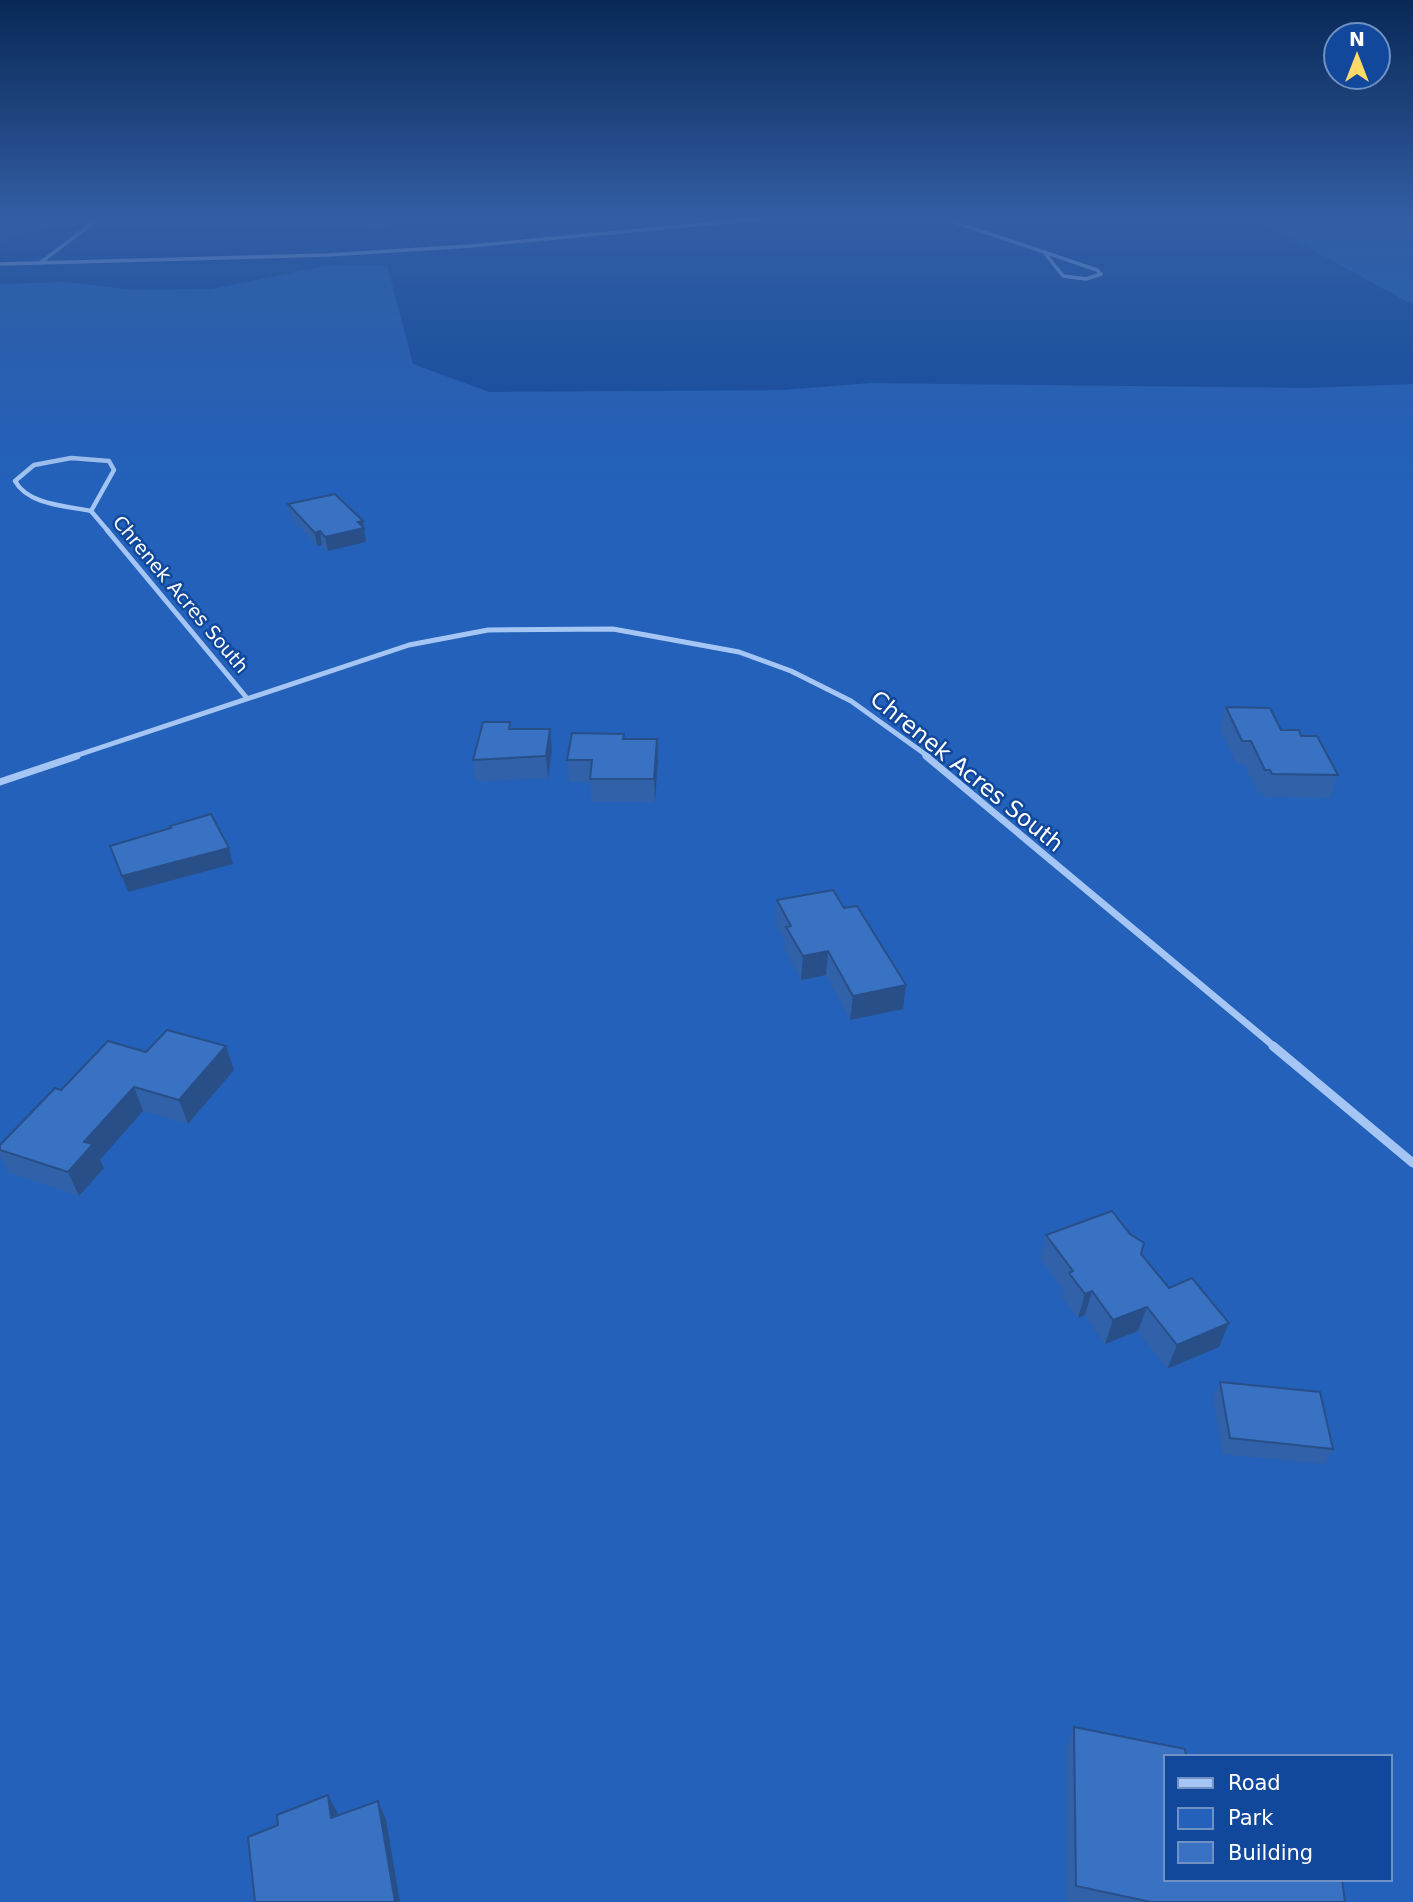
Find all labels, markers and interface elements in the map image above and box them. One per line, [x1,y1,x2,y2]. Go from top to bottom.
north arrow [1322,21,1392,91]
text: N [1349,28,1365,50]
street label: Chrenek Acres South [109,511,253,677]
street label: Chrenek Acres South [865,685,1069,857]
legend [1164,1755,1392,1881]
text: Road [1228,1771,1281,1795]
text: Park [1228,1806,1274,1830]
text: Building [1228,1841,1313,1865]

